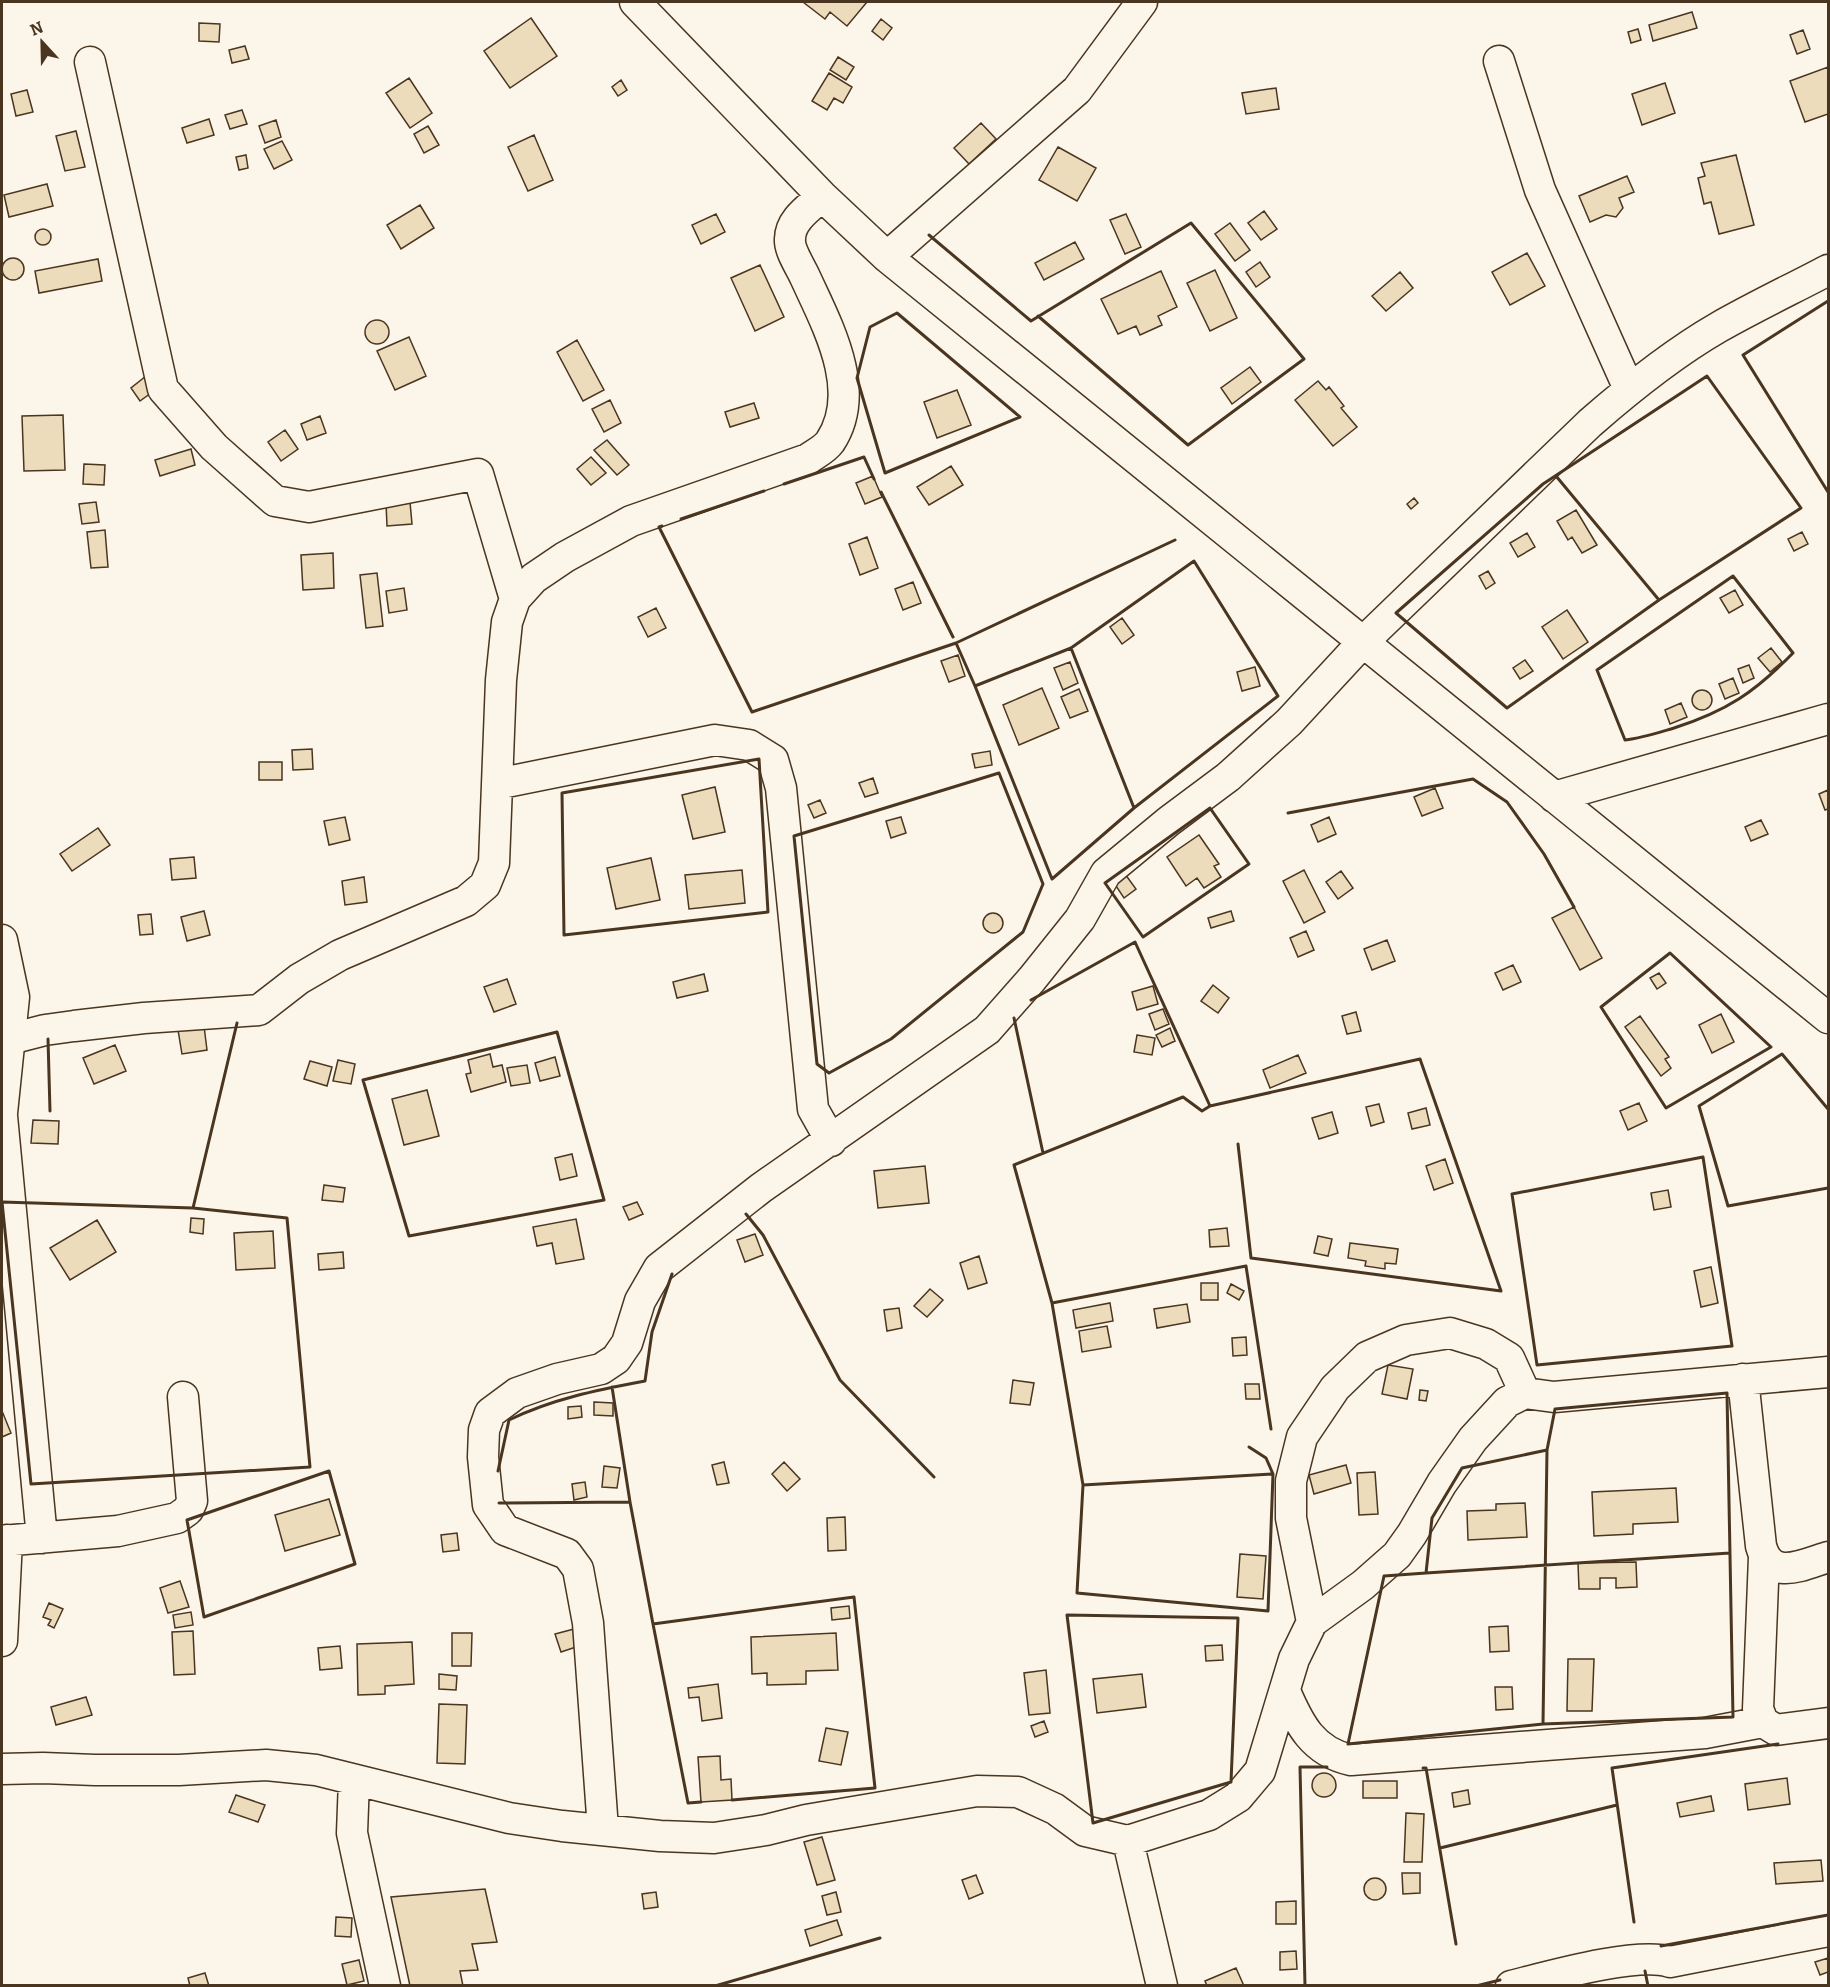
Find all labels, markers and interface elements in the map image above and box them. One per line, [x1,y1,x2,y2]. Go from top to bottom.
north arrow [12,12,72,72]
text: N [27,17,46,40]

